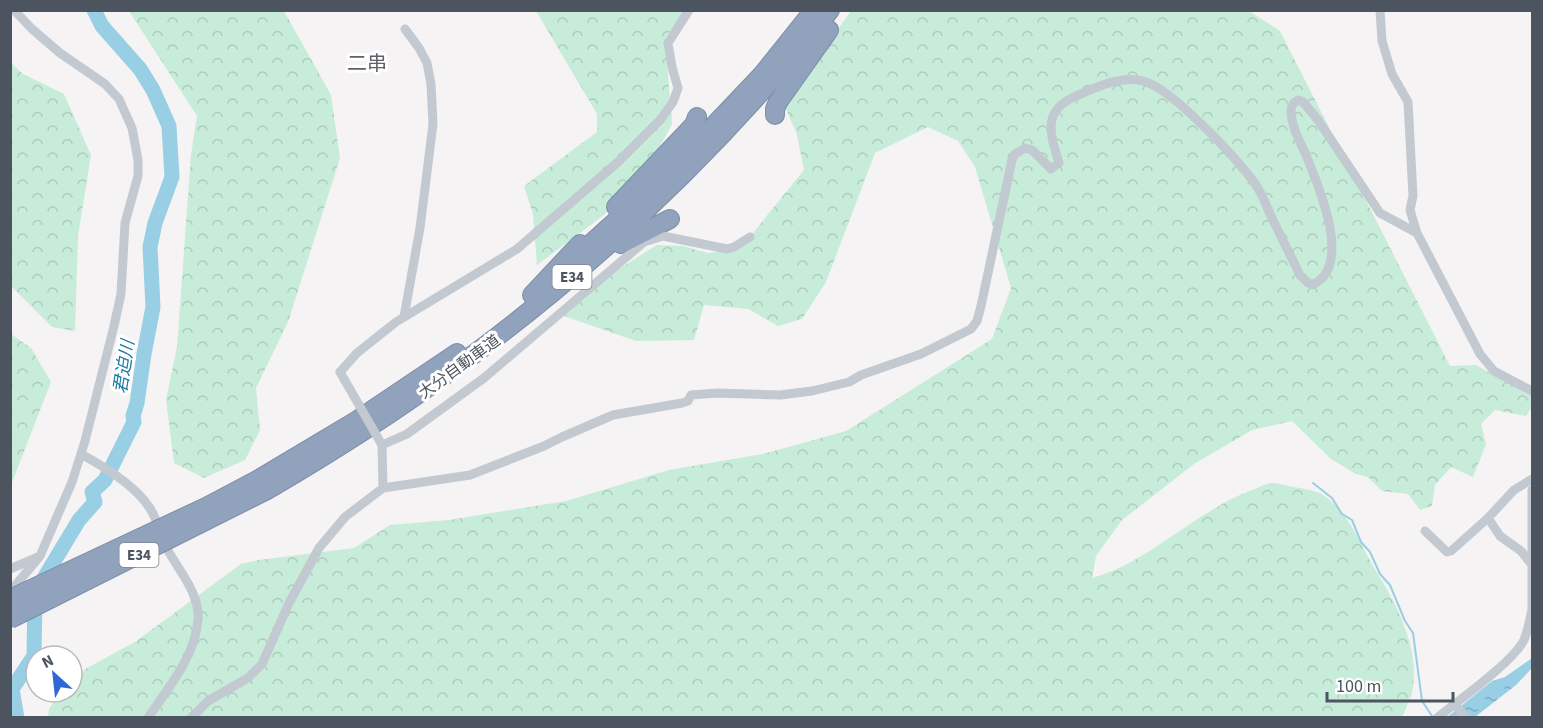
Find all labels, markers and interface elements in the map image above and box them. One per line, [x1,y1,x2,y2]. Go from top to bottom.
district label: 二串 [347,50,387,78]
road number: E34 [552,265,592,289]
street label: 大分自動車道 [414,330,505,404]
water label: 君迫川 [108,336,141,396]
road number: E34 [120,543,158,567]
north arrow [24,644,84,704]
text: N [38,649,57,674]
scale bar [1327,665,1453,703]
text: 100 m [1336,674,1381,699]

